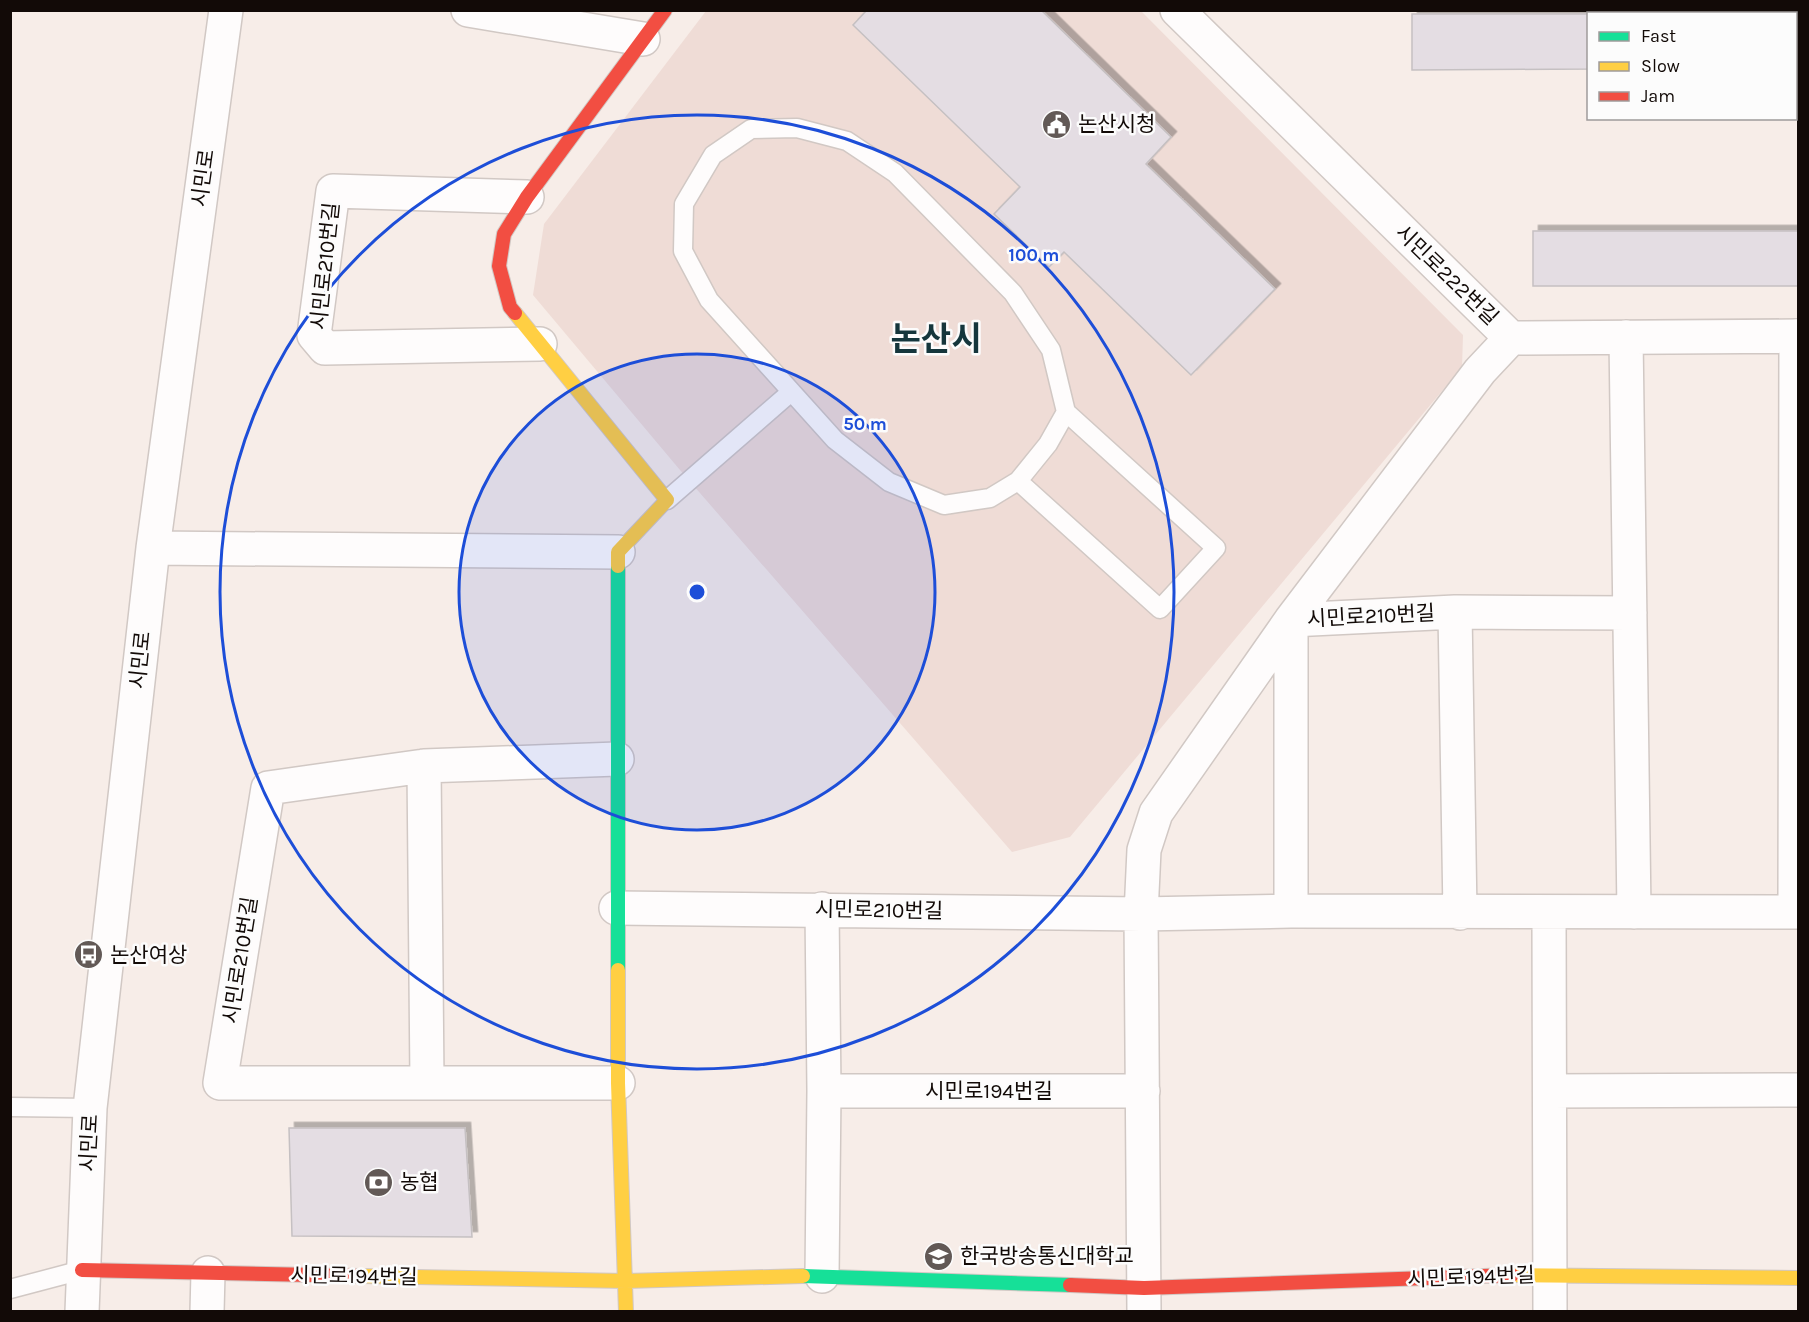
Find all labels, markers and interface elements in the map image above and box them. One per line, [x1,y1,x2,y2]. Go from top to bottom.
legend [1587,12,1797,120]
text: Fast [1641,25,1676,47]
text: Slow [1641,55,1680,77]
text: Jam [1641,85,1675,107]
public building icon: 논산시청 [1041,108,1073,140]
place label: 논산시청 [1078,112,1155,136]
street label: 시민로 [187,148,219,208]
street label: 시민로210번길 [306,201,344,331]
street label: 시민로222번길 [1391,220,1503,330]
text: 100 m [1009,244,1059,266]
district label: 논산시 [890,320,982,358]
text: 50 m [843,413,887,435]
centre of rings [687,582,707,602]
street label: 시민로210번길 [1306,601,1436,631]
street label: 시민로 [125,630,155,690]
street label: 시민로210번길 [218,895,262,1025]
street label: 시민로210번길 [815,897,943,923]
bus stop icon: 논산여상 [73,939,105,971]
place label: 논산여상 [110,943,187,967]
street label: 시민로194번길 [925,1079,1053,1103]
street label: 시민로 [75,1113,103,1173]
bank icon: 농협 [363,1166,395,1198]
place label: 농협 [400,1170,439,1194]
school or university icon: 한국방송통신대학교 [923,1240,955,1272]
place label: 한국방송통신대학교 [960,1244,1134,1268]
street label: 시민로194번길 [290,1263,418,1289]
street label: 시민로194번길 [1407,1263,1535,1291]

